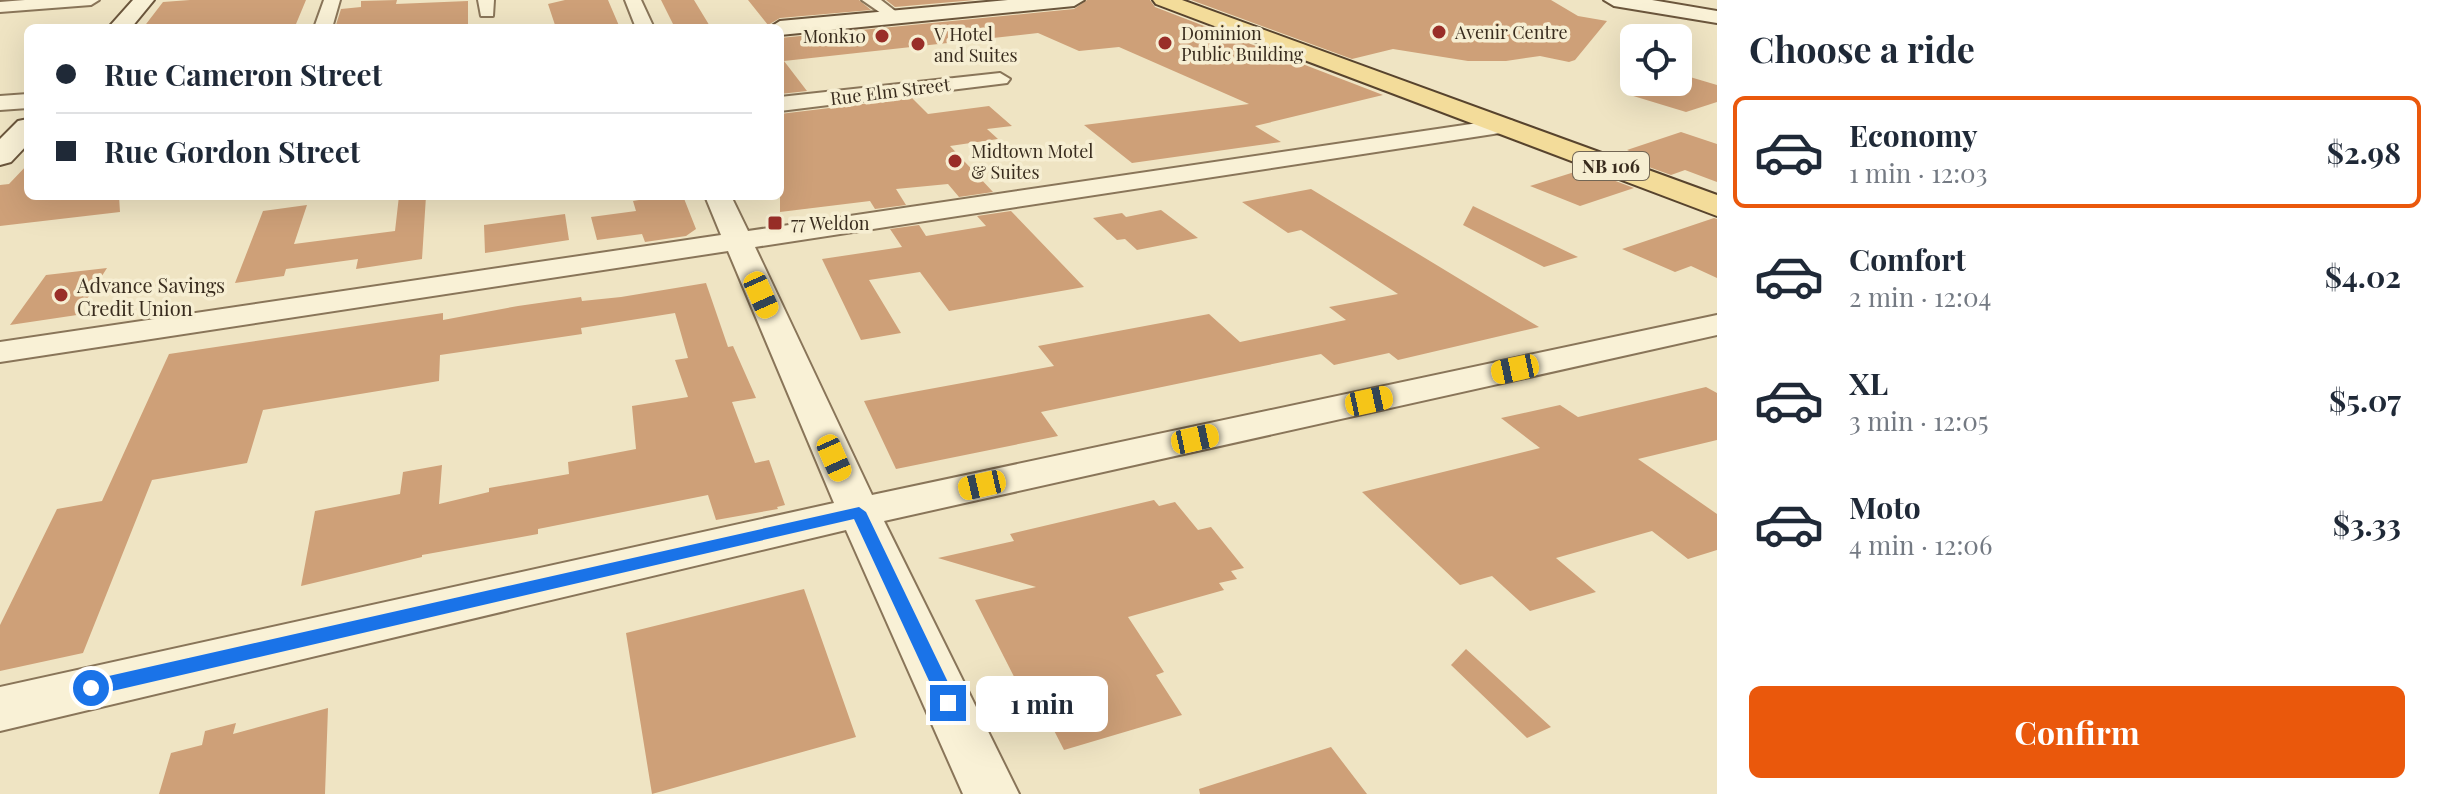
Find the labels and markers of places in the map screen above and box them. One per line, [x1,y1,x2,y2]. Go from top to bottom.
place label: Avenir Centre [1454,20,1568,44]
place label: Dominion Public Building [1181,21,1304,66]
place label: V Hotel and Suites [933,22,1018,67]
marker: Avenir Centre [1430,23,1448,41]
place label: Monk10 [803,24,866,48]
marker: Monk10 [873,27,891,45]
marker: Dominion Public Building [1156,34,1174,52]
marker: V Hotel and Suites [909,35,927,53]
place label: Midtown Motel & Suites [971,139,1093,184]
marker: Midtown Motel & Suites [946,152,964,170]
place label: 77 Weldon [791,211,870,235]
marker: 77 Weldon [766,214,784,232]
place label: Advance Savings Credit Union [76,271,225,321]
marker: Advance Savings Credit Union [52,286,70,304]

